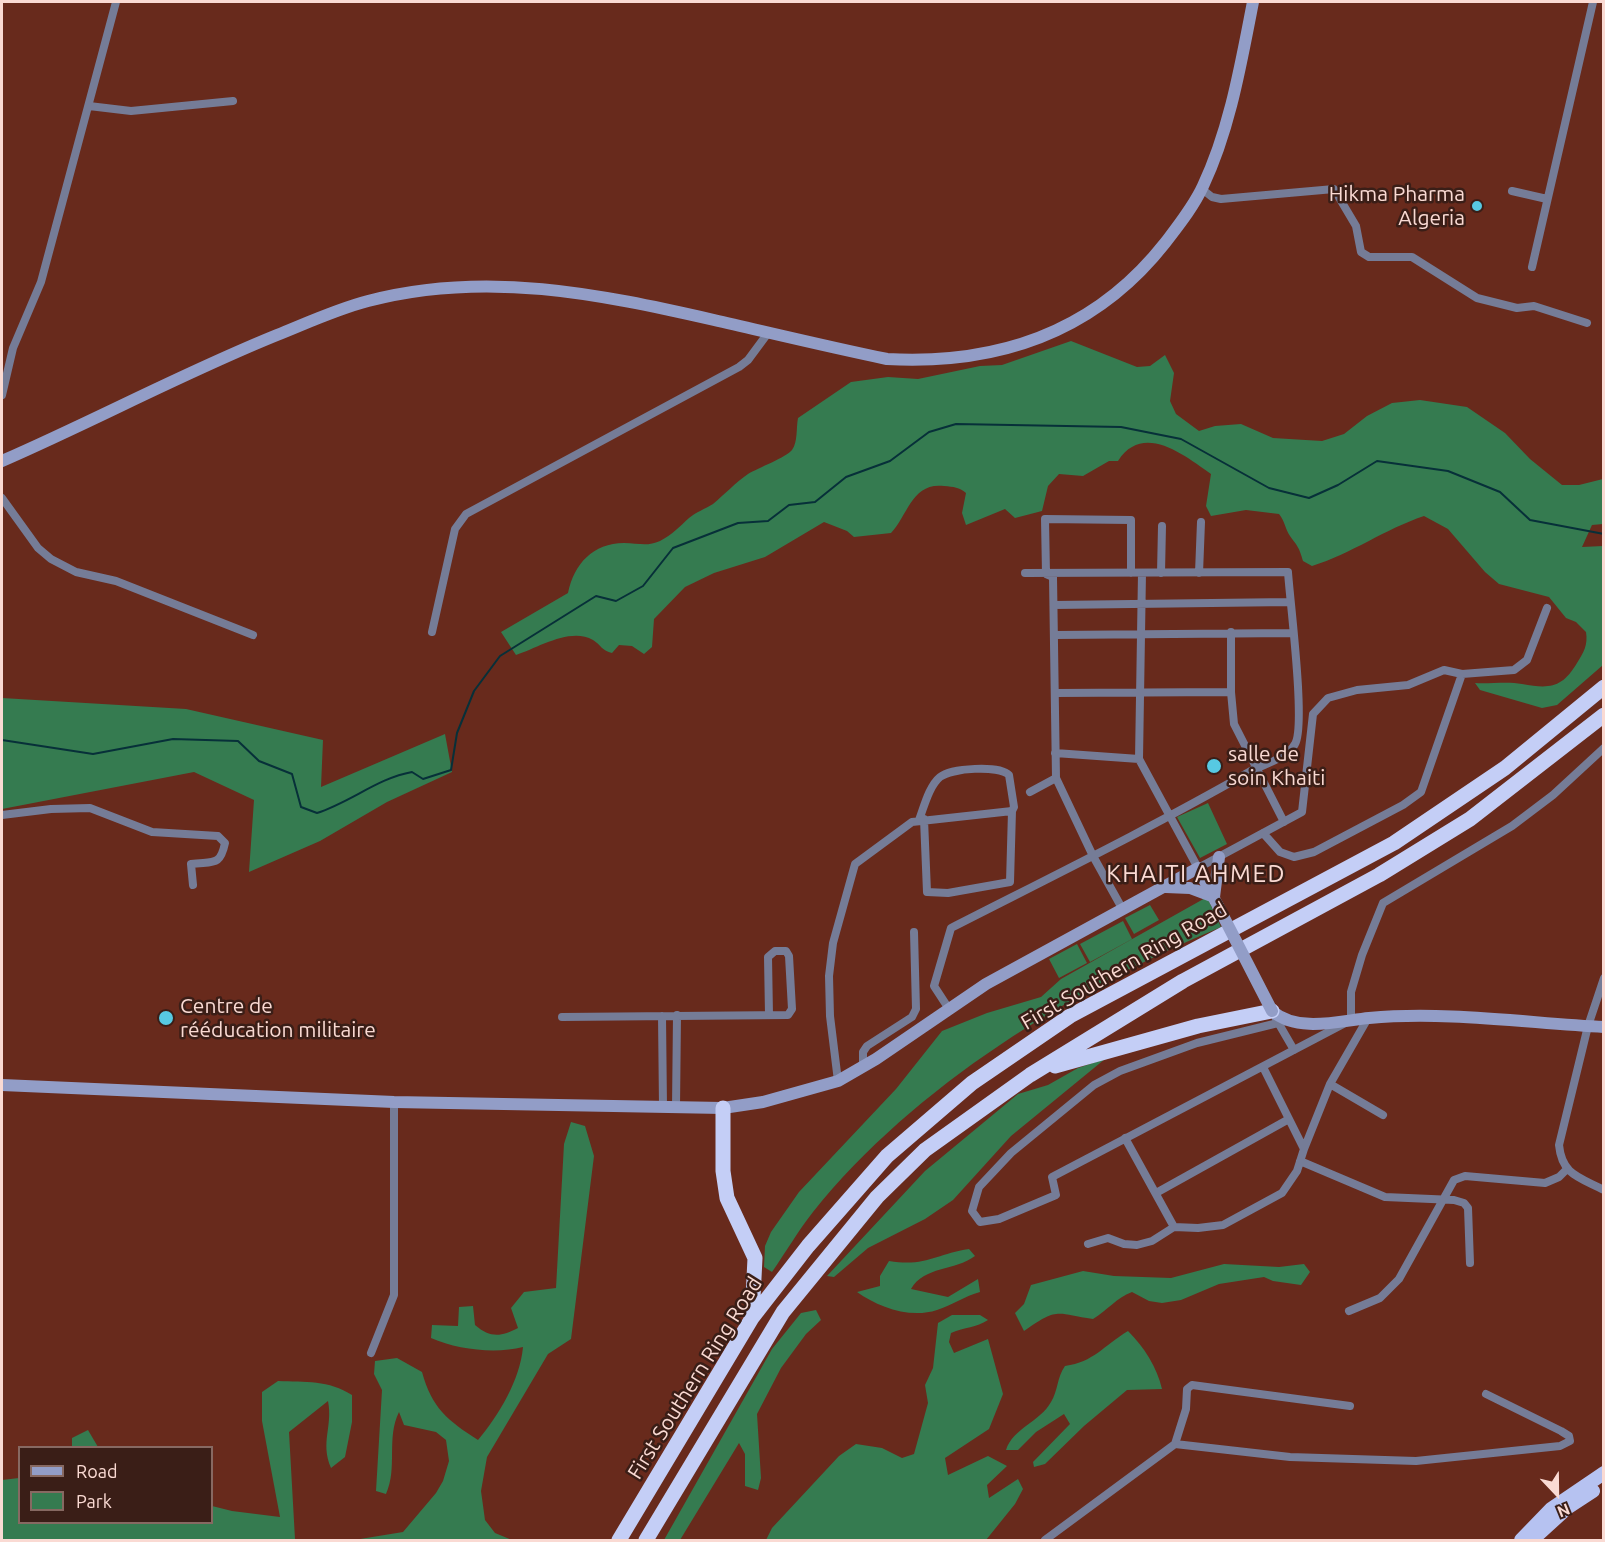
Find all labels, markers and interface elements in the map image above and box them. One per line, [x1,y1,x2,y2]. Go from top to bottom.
place label: Hikma Pharma Algeria [1329,181,1465,231]
marker: Hikma Pharma Algeria [1470,199,1484,213]
place label: salle de soin Khaiti [1228,741,1325,791]
marker: salle de soin Khaiti [1205,757,1223,775]
district label: KHAITI AHMED [1106,860,1286,888]
street label: First Southern Ring Road [1017,897,1231,1035]
place label: Centre de rééducation militaire [180,993,376,1043]
marker: Centre de rééducation militaire [157,1009,175,1027]
street label: First Southern Ring Road [622,1272,768,1484]
legend [18,1446,213,1524]
text: Road [76,1461,118,1481]
north arrow [1527,1464,1587,1524]
text: Park [76,1491,112,1511]
text: N [1555,1500,1573,1521]

